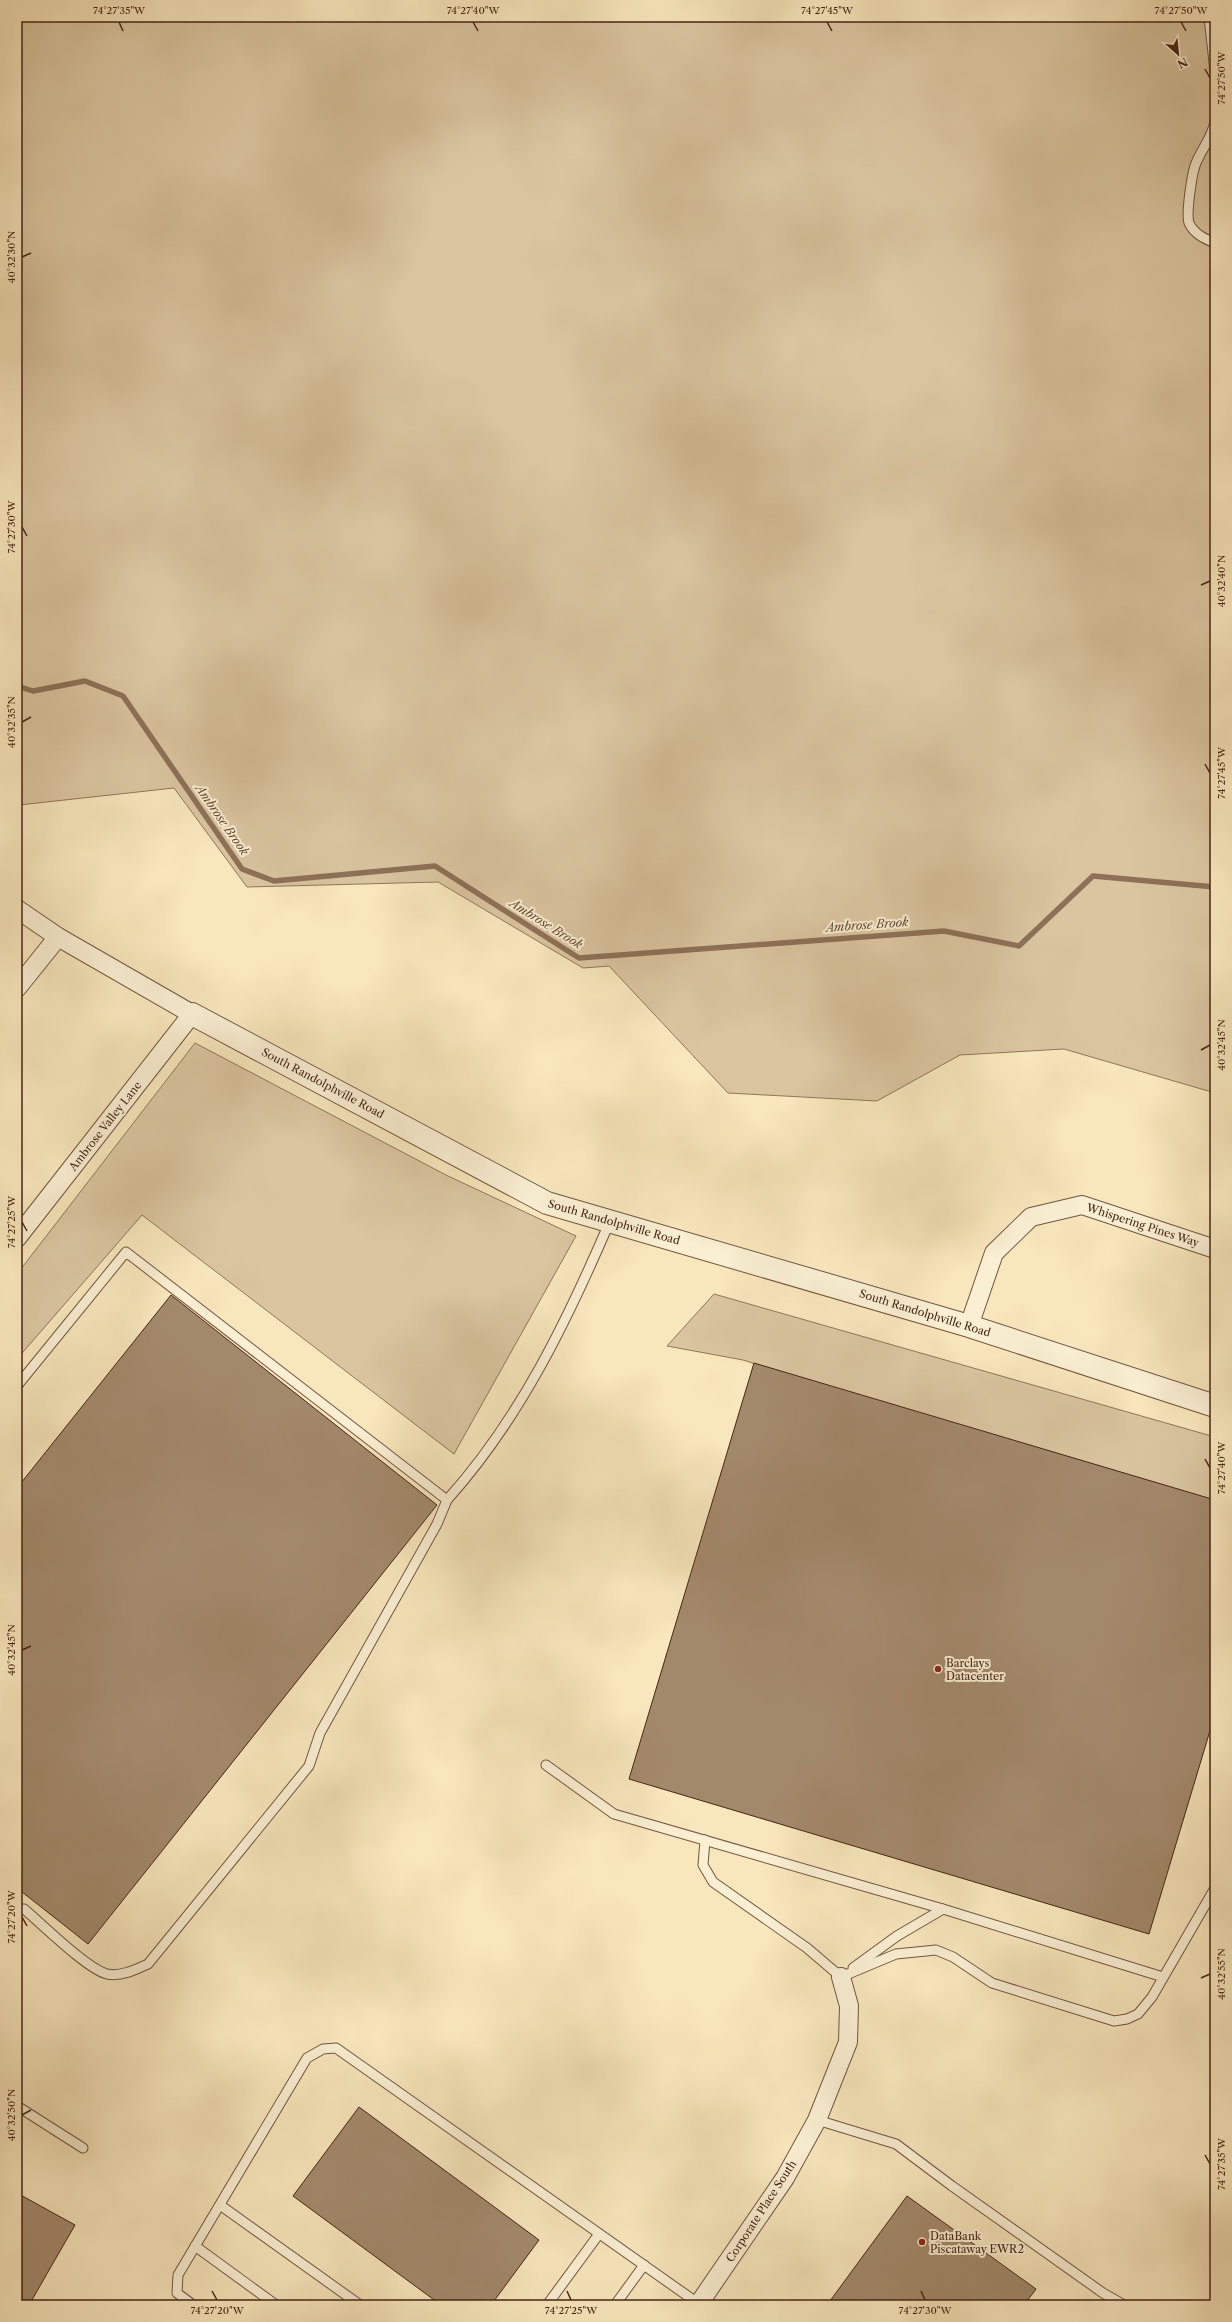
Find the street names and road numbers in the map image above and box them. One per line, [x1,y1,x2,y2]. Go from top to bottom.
street label: South Randolphville Road [259,1045,387,1121]
street label: Ambrose Valley Lane [65,1078,144,1174]
street label: South Randolphville Road [546,1196,682,1248]
street label: Whispering Pines Way [1084,1200,1202,1250]
street label: South Randolphville Road [858,1286,993,1340]
street label: Corporate Place South [723,2157,799,2265]

